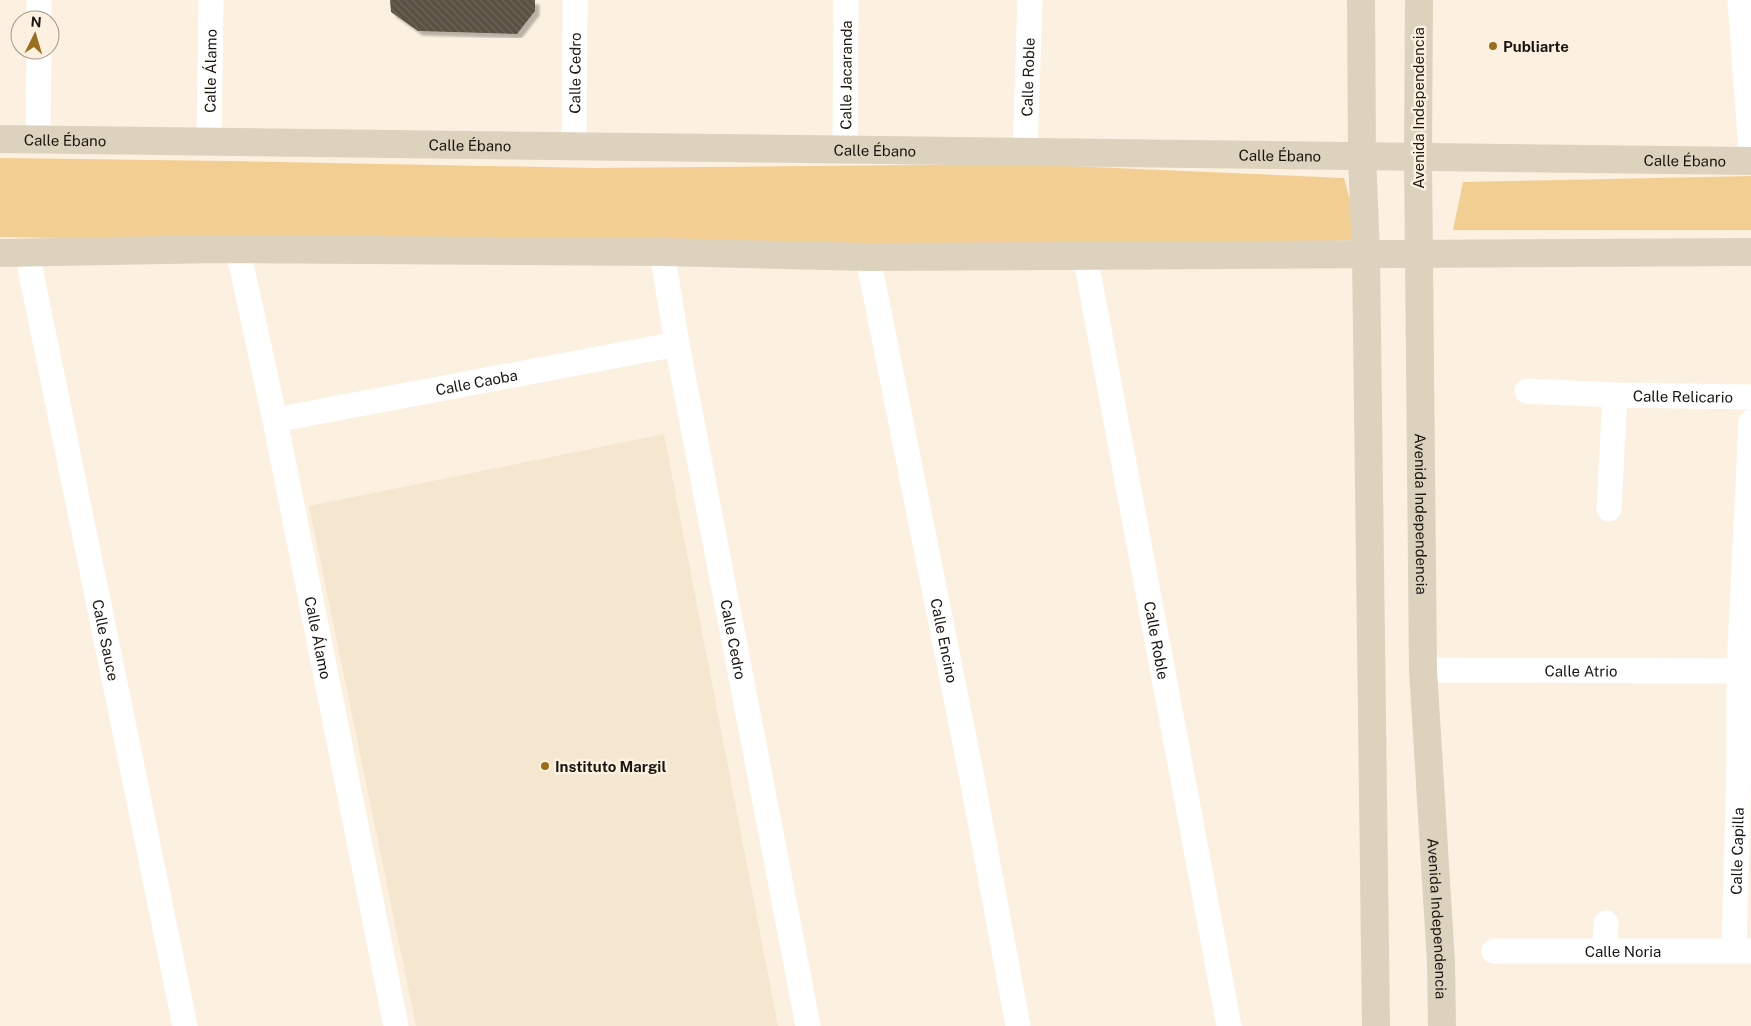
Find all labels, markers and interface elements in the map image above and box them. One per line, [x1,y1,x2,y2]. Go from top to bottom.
north arrow [10,10,60,60]
text: N [30,14,42,30]
street label: Calle Jacaranda [837,20,854,130]
street label: Avenida Independencia [1410,27,1427,189]
street label: Calle Álamo [201,29,219,113]
street label: Calle Cedro [566,32,583,114]
street label: Calle Roble [1018,37,1037,117]
place label: Publiarte [1503,38,1569,55]
marker: Publiarte [1487,40,1499,52]
street label: Calle Ébano [24,131,106,149]
street label: Calle Ébano [429,136,511,154]
street label: Calle Ébano [834,141,916,159]
street label: Calle Ébano [1239,146,1321,164]
street label: Calle Ébano [1644,151,1726,169]
street label: Calle Caoba [434,366,519,398]
street label: Calle Relicario [1633,387,1733,405]
street label: Avenida Independencia [1412,433,1431,595]
street label: Calle Álamo [302,595,335,681]
street label: Calle Encino [928,597,961,684]
street label: Calle Sauce [89,598,123,682]
street label: Calle Cedro [718,598,750,681]
street label: Calle Roble [1141,600,1173,681]
street label: Calle Atrio [1545,662,1617,679]
place label: Instituto Margil [555,758,666,775]
marker: Instituto Margil [539,760,551,772]
street label: Calle Capilla [1727,807,1746,895]
street label: Avenida Independencia [1425,837,1450,999]
street label: Calle Noria [1585,943,1661,960]

